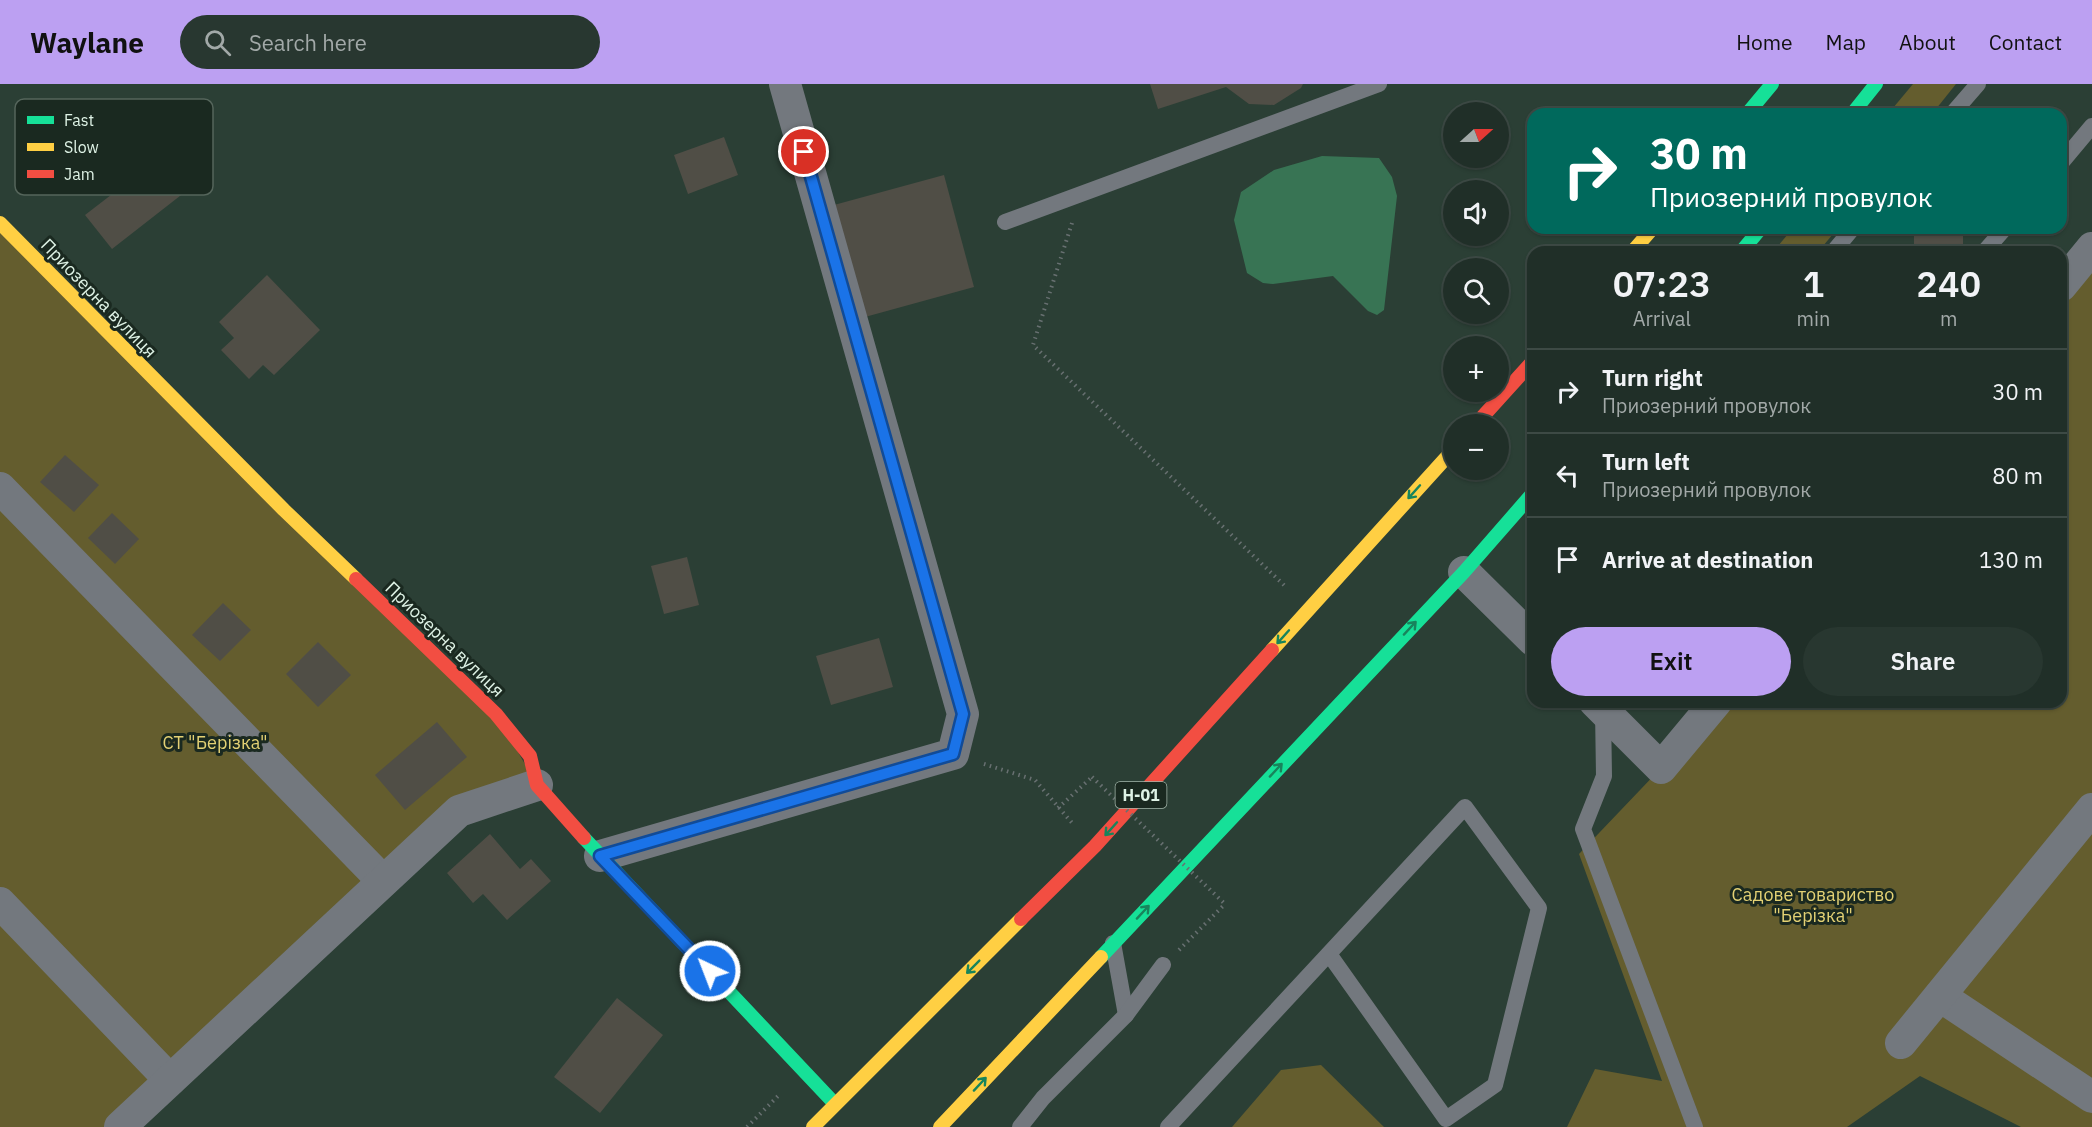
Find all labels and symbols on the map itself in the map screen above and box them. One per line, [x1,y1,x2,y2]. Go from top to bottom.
legend [15,99,213,195]
north arrow [1443,102,1509,168]
text: Fast [64,110,94,130]
pin [778,126,829,177]
text: Slow [64,137,99,157]
text: Jam [64,164,95,184]
street label: Приозерна вулиця [36,234,162,362]
one-way arrow [1407,485,1421,500]
street label: Приозерна вулиця [381,576,509,702]
one-way arrow [1403,621,1417,636]
one-way arrow [1276,629,1290,644]
park label: СТ "Берізка" [162,731,268,754]
one-way arrow [1269,763,1283,778]
road number: Н-01 [1116,782,1166,808]
one-way arrow [1103,821,1118,836]
park label: Садове товариство "Берізка" [1732,883,1894,927]
one-way arrow [1135,905,1149,920]
position arrow [678,939,742,1003]
one-way arrow [966,960,981,974]
one-way arrow [973,1077,987,1092]

